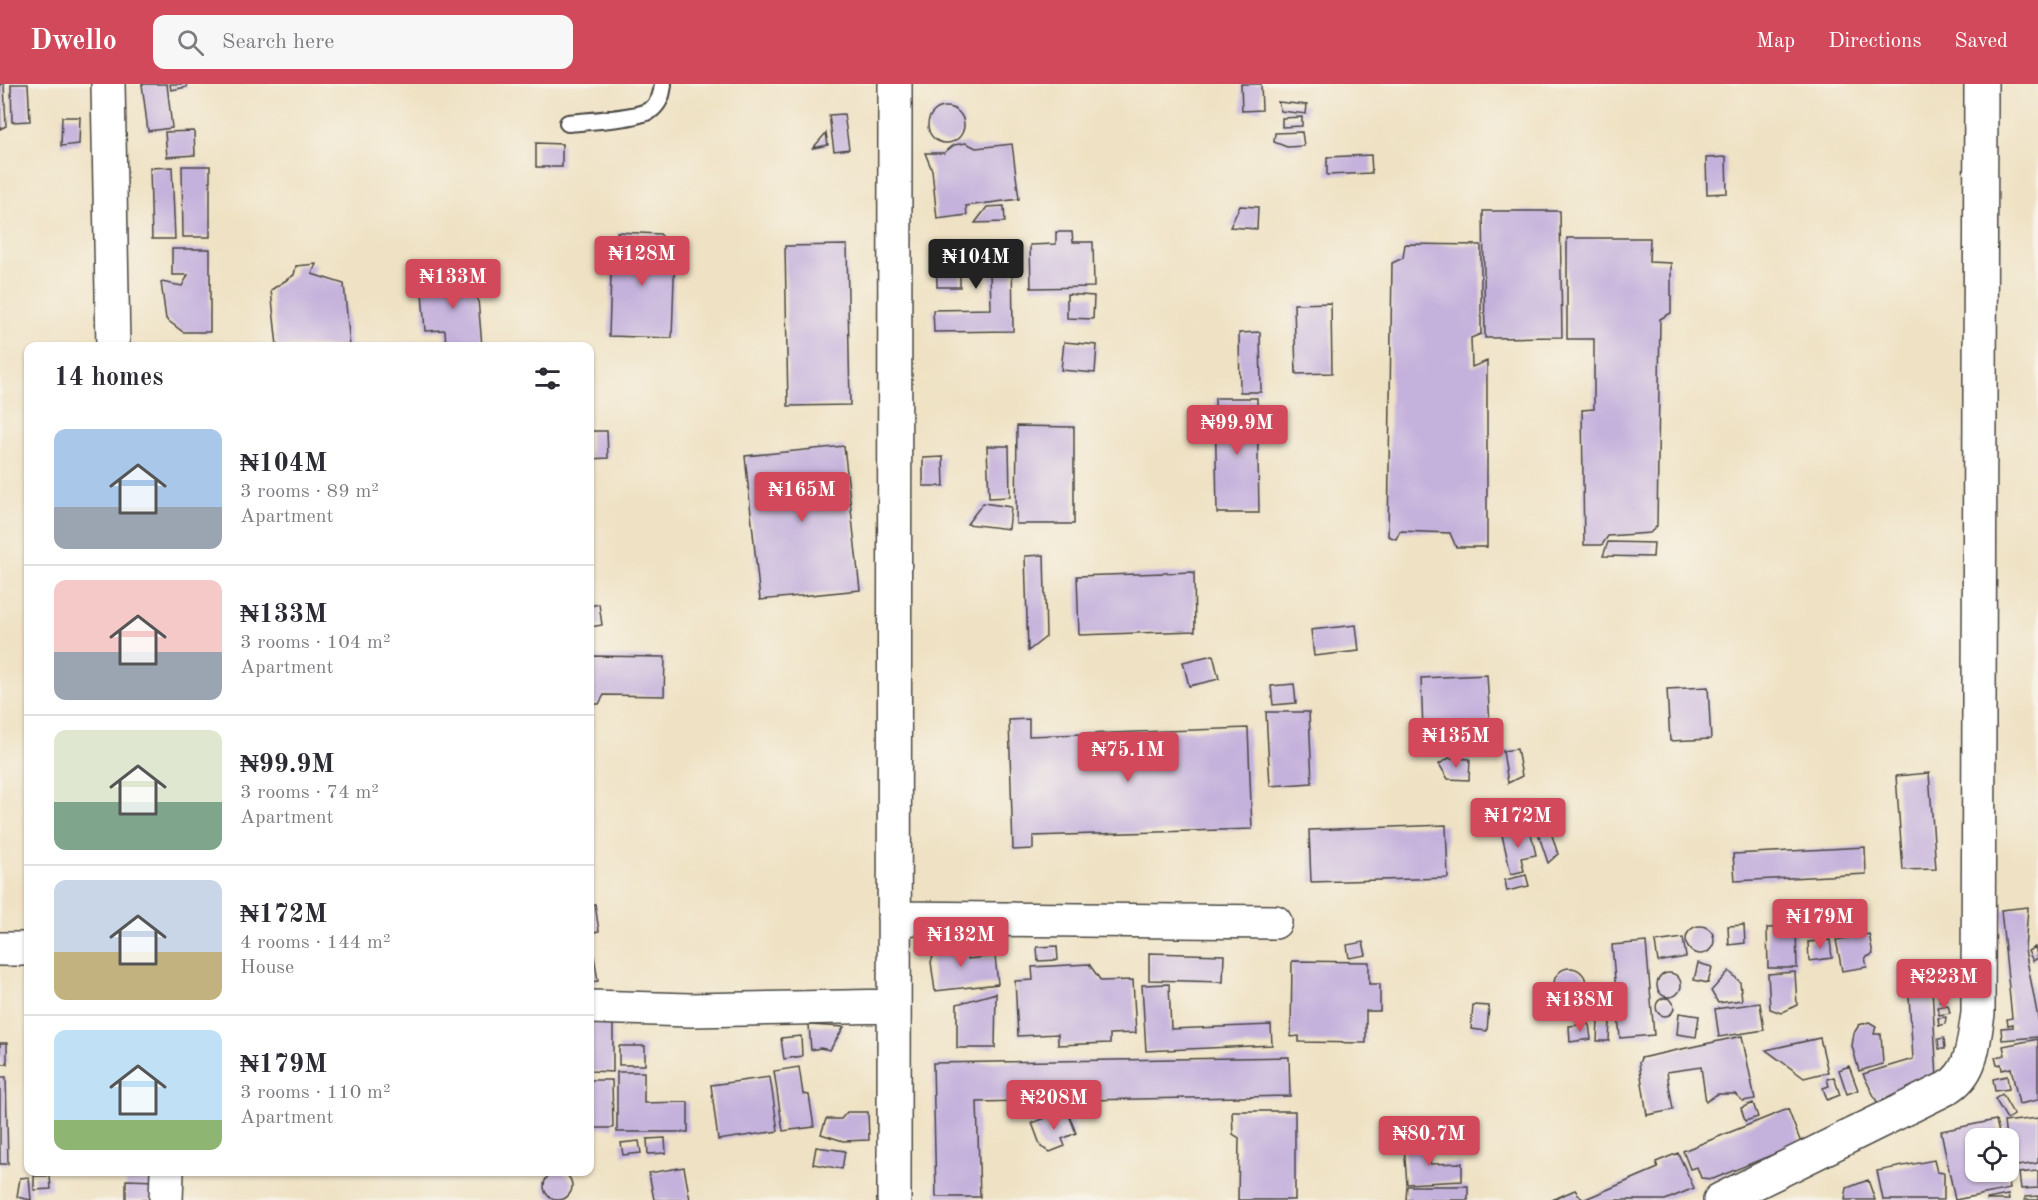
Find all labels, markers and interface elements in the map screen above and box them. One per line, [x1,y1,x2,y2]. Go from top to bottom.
search box [153,15,573,69]
icon: search [174,26,207,59]
text: Dwello [30,28,117,56]
text: Search here [222,31,334,53]
text: Map [1756,31,1795,52]
text: Directions [1828,31,1922,52]
text: Saved [1955,31,2008,52]
pin: ₦128M [600,236,684,287]
pin: ₦104M [934,239,1018,290]
text: ₦128M [608,245,676,265]
text: ₦104M [942,248,1010,268]
pin: ₦133M [411,259,495,310]
text: ₦133M [419,268,487,288]
icon: filters [531,362,564,395]
text: 14 homes [54,365,163,391]
pin: ₦99.9M [1188,405,1286,456]
text: ₦99.9M [1201,414,1273,434]
text: ₦104M [240,451,327,477]
icon: home [102,453,174,525]
pin: ₦165M [760,472,844,523]
text: ₦165M [768,481,836,501]
text: 3 rooms · 89 m² [240,482,379,502]
text: Apartment [240,507,334,527]
text: ₦133M [240,602,327,628]
icon: home [102,604,174,676]
text: 3 rooms · 104 m² [240,633,390,653]
text: Apartment [240,658,334,678]
pin: ₦135M [1414,718,1498,769]
text: ₦135M [1422,727,1490,747]
pin: ₦75.1M [1079,732,1177,783]
text: ₦75.1M [1092,741,1164,761]
text: ₦99.9M [240,752,334,778]
icon: home [102,754,174,826]
text: 3 rooms · 74 m² [240,783,379,803]
pin: ₦172M [1476,798,1560,849]
text: ₦172M [1484,807,1552,827]
text: Apartment [240,808,334,828]
pin: ₦179M [1778,899,1862,950]
text: ₦172M [240,902,327,928]
icon: home [102,904,174,976]
text: ₦179M [1786,908,1854,928]
pin: ₦132M [919,917,1003,968]
text: ₦132M [927,926,995,946]
text: 4 rooms · 144 m² [240,933,390,953]
text: House [240,958,294,978]
pin: ₦223M [1902,959,1986,1010]
text: ₦223M [1910,968,1978,988]
pin: ₦138M [1538,982,1622,1033]
text: ₦138M [1546,991,1614,1011]
text: ₦179M [240,1052,327,1078]
icon: home [102,1054,174,1126]
pin: ₦208M [1012,1080,1096,1131]
text: 3 rooms · 110 m² [240,1083,390,1103]
text: ₦208M [1020,1089,1088,1109]
text: Apartment [240,1108,334,1128]
pin: ₦80.7M [1380,1116,1478,1167]
text: ₦80.7M [1393,1125,1465,1145]
map controls [1965,1128,2019,1182]
button: locate [1965,1128,2019,1182]

